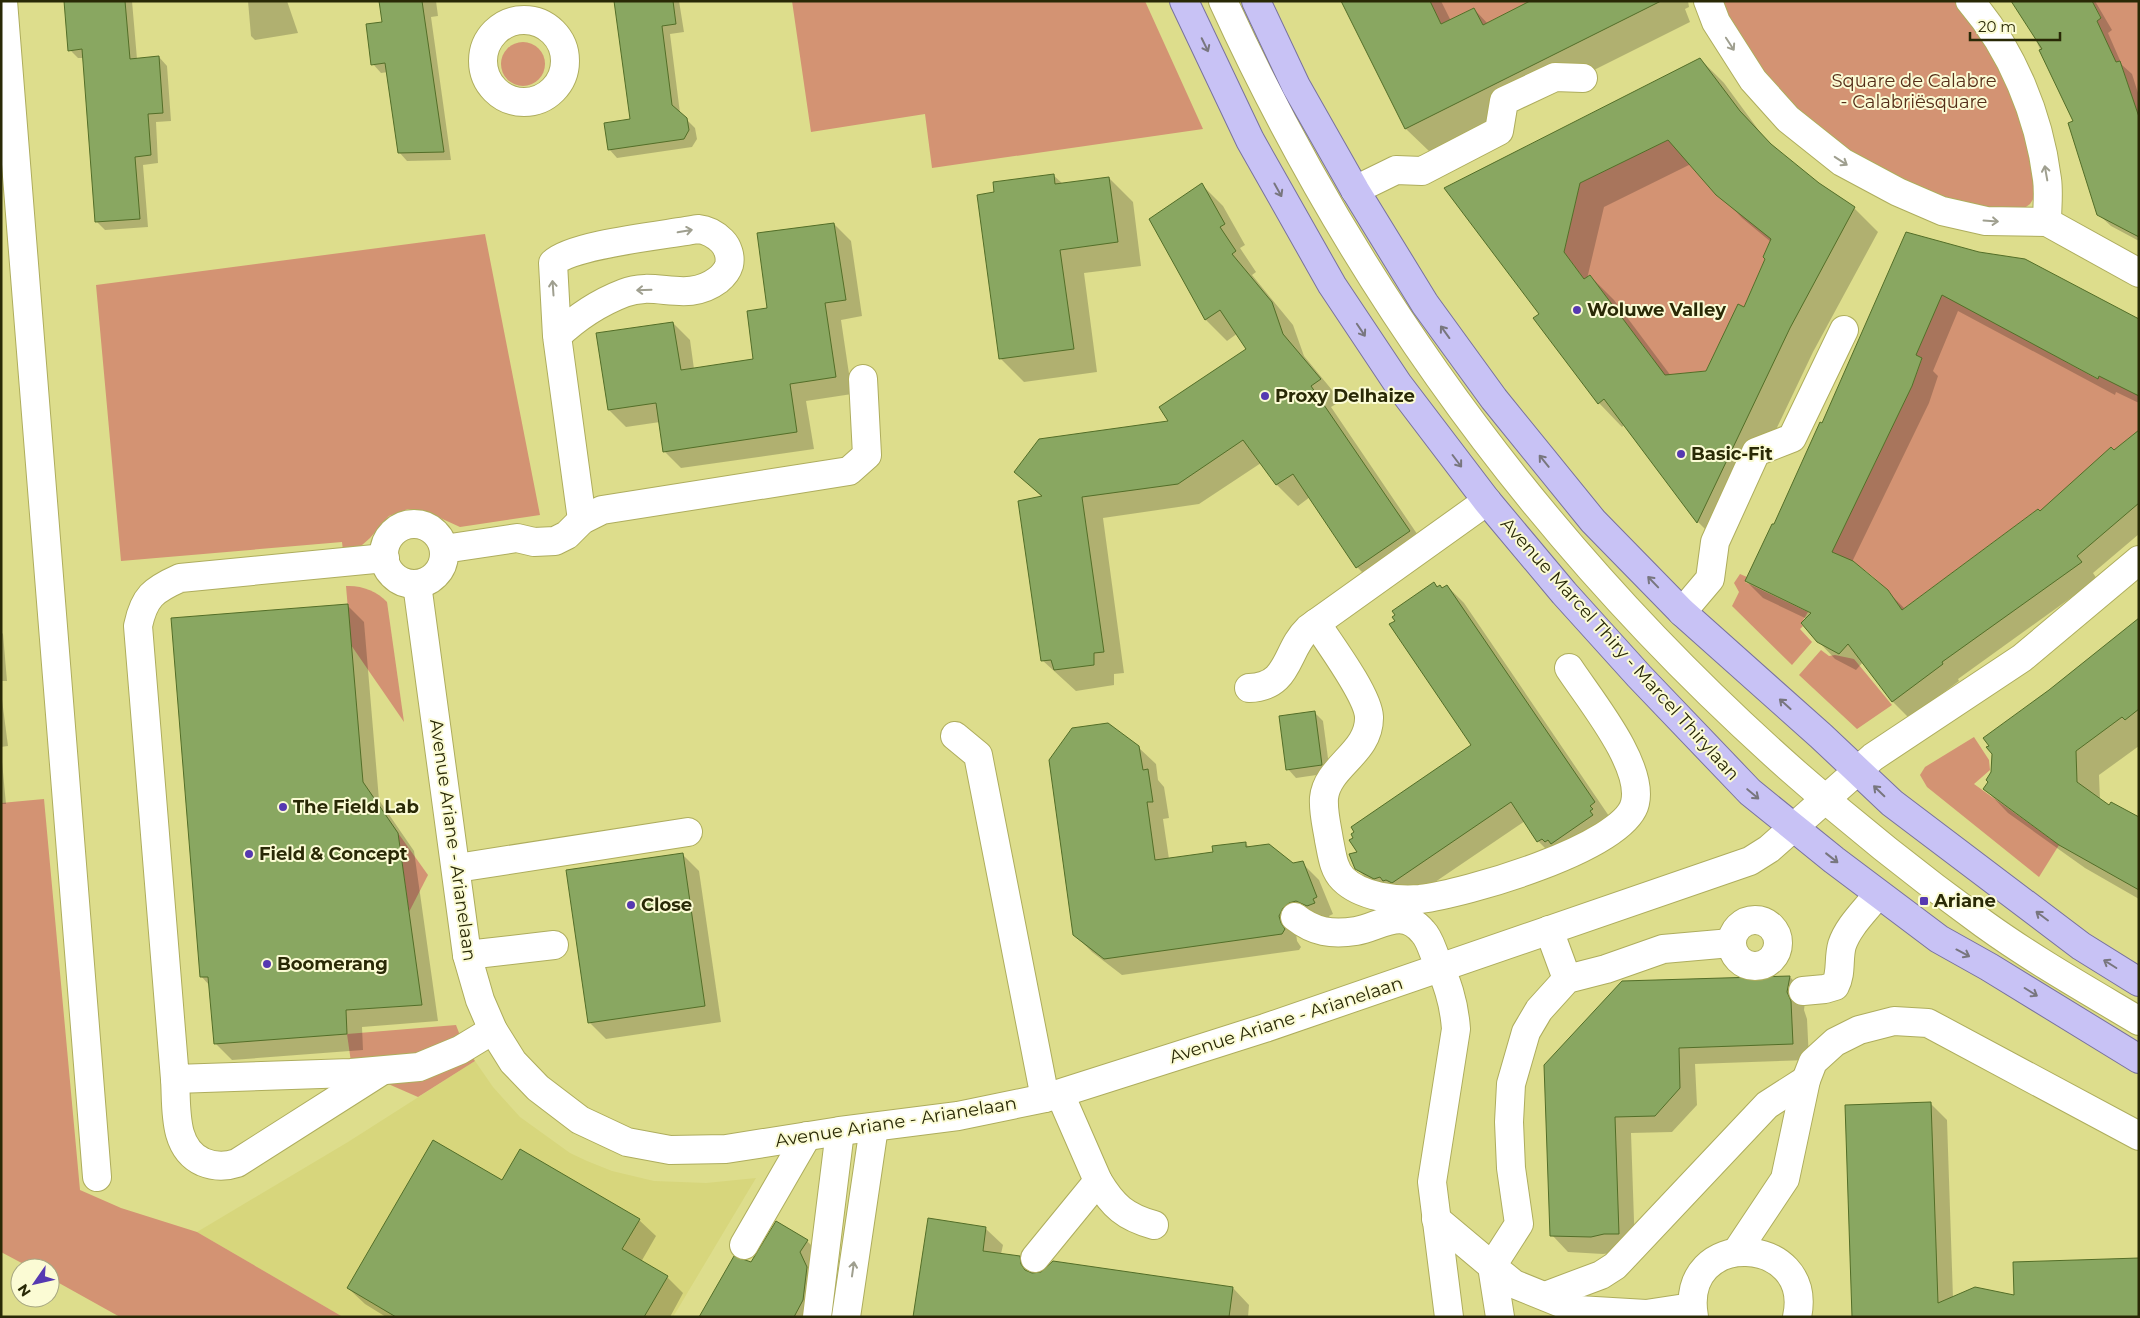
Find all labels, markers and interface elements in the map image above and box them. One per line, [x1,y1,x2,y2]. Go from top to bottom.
scale bar [1970,10,2060,42]
text: 20 m [1978,17,2016,36]
one-way arrow [1200,37,1210,52]
one-way arrow [1725,37,1735,51]
park label: Square de Calabre - Calabriësquare [1831,70,1997,113]
one-way arrow [1834,156,1848,166]
one-way arrow [2041,166,2050,182]
one-way arrow [1274,182,1283,197]
one-way arrow [1982,216,1998,225]
one-way arrow [677,226,693,236]
one-way arrow [549,280,558,296]
one-way arrow [637,286,653,295]
place label: Woluwe Valley [1587,299,1726,321]
marker: Woluwe Valley [1571,304,1583,316]
one-way arrow [1357,322,1367,336]
one-way arrow [1440,325,1450,339]
place label: Proxy Delhaize [1275,385,1415,407]
marker: Proxy Delhaize [1259,390,1271,402]
place label: Basic-Fit [1691,443,1773,465]
marker: Basic-Fit [1675,448,1687,460]
one-way arrow [1451,454,1462,467]
one-way arrow [1539,454,1550,467]
street label: Avenue Marcel Thiry - Marcel Thirylaan [1496,513,1744,785]
one-way arrow [1647,575,1659,588]
one-way arrow [1778,698,1791,709]
street label: Avenue Ariane - Arianelaan [425,718,481,962]
one-way arrow [1872,785,1885,797]
one-way arrow [1746,789,1759,800]
place label: The Field Lab [293,796,419,818]
marker: The Field Lab [277,801,289,813]
place label: Field & Concept [259,843,408,865]
marker: Field & Concept [243,848,255,860]
one-way arrow [1825,853,1838,864]
place label: Ariane [1933,890,1996,912]
place label: Close [641,894,692,916]
marker: Ariane [1918,895,1930,907]
marker: Close [625,899,637,911]
one-way arrow [2035,911,2049,921]
one-way arrow [1956,948,1971,958]
place label: Boomerang [277,953,388,975]
marker: Boomerang [261,958,273,970]
one-way arrow [2103,959,2117,969]
street label: Avenue Ariane - Arianelaan [1166,972,1406,1068]
one-way arrow [2023,988,2037,998]
street label: Avenue Ariane - Arianelaan [774,1092,1018,1152]
north arrow [10,1258,60,1308]
one-way arrow [848,1261,858,1277]
text: N [14,1281,35,1300]

